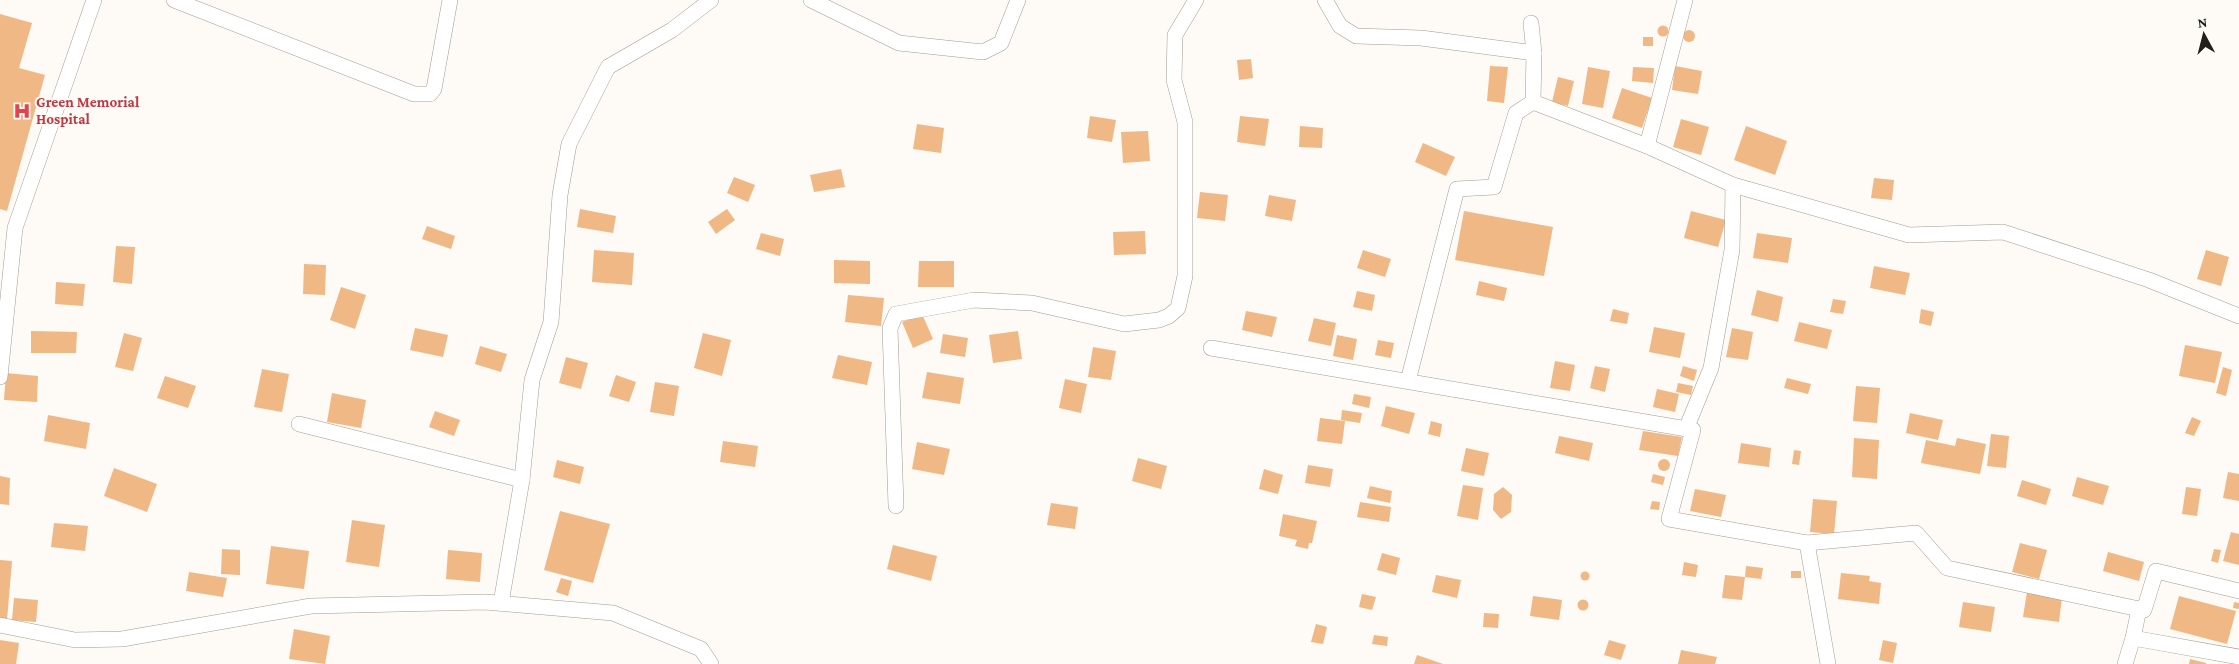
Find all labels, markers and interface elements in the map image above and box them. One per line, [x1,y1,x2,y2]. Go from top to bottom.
north arrow [2179,10,2229,60]
text: N [2197,14,2209,31]
place label: Green Memorial Hospital [36,94,140,127]
hospital icon: Green Memorial Hospital [12,101,32,121]

